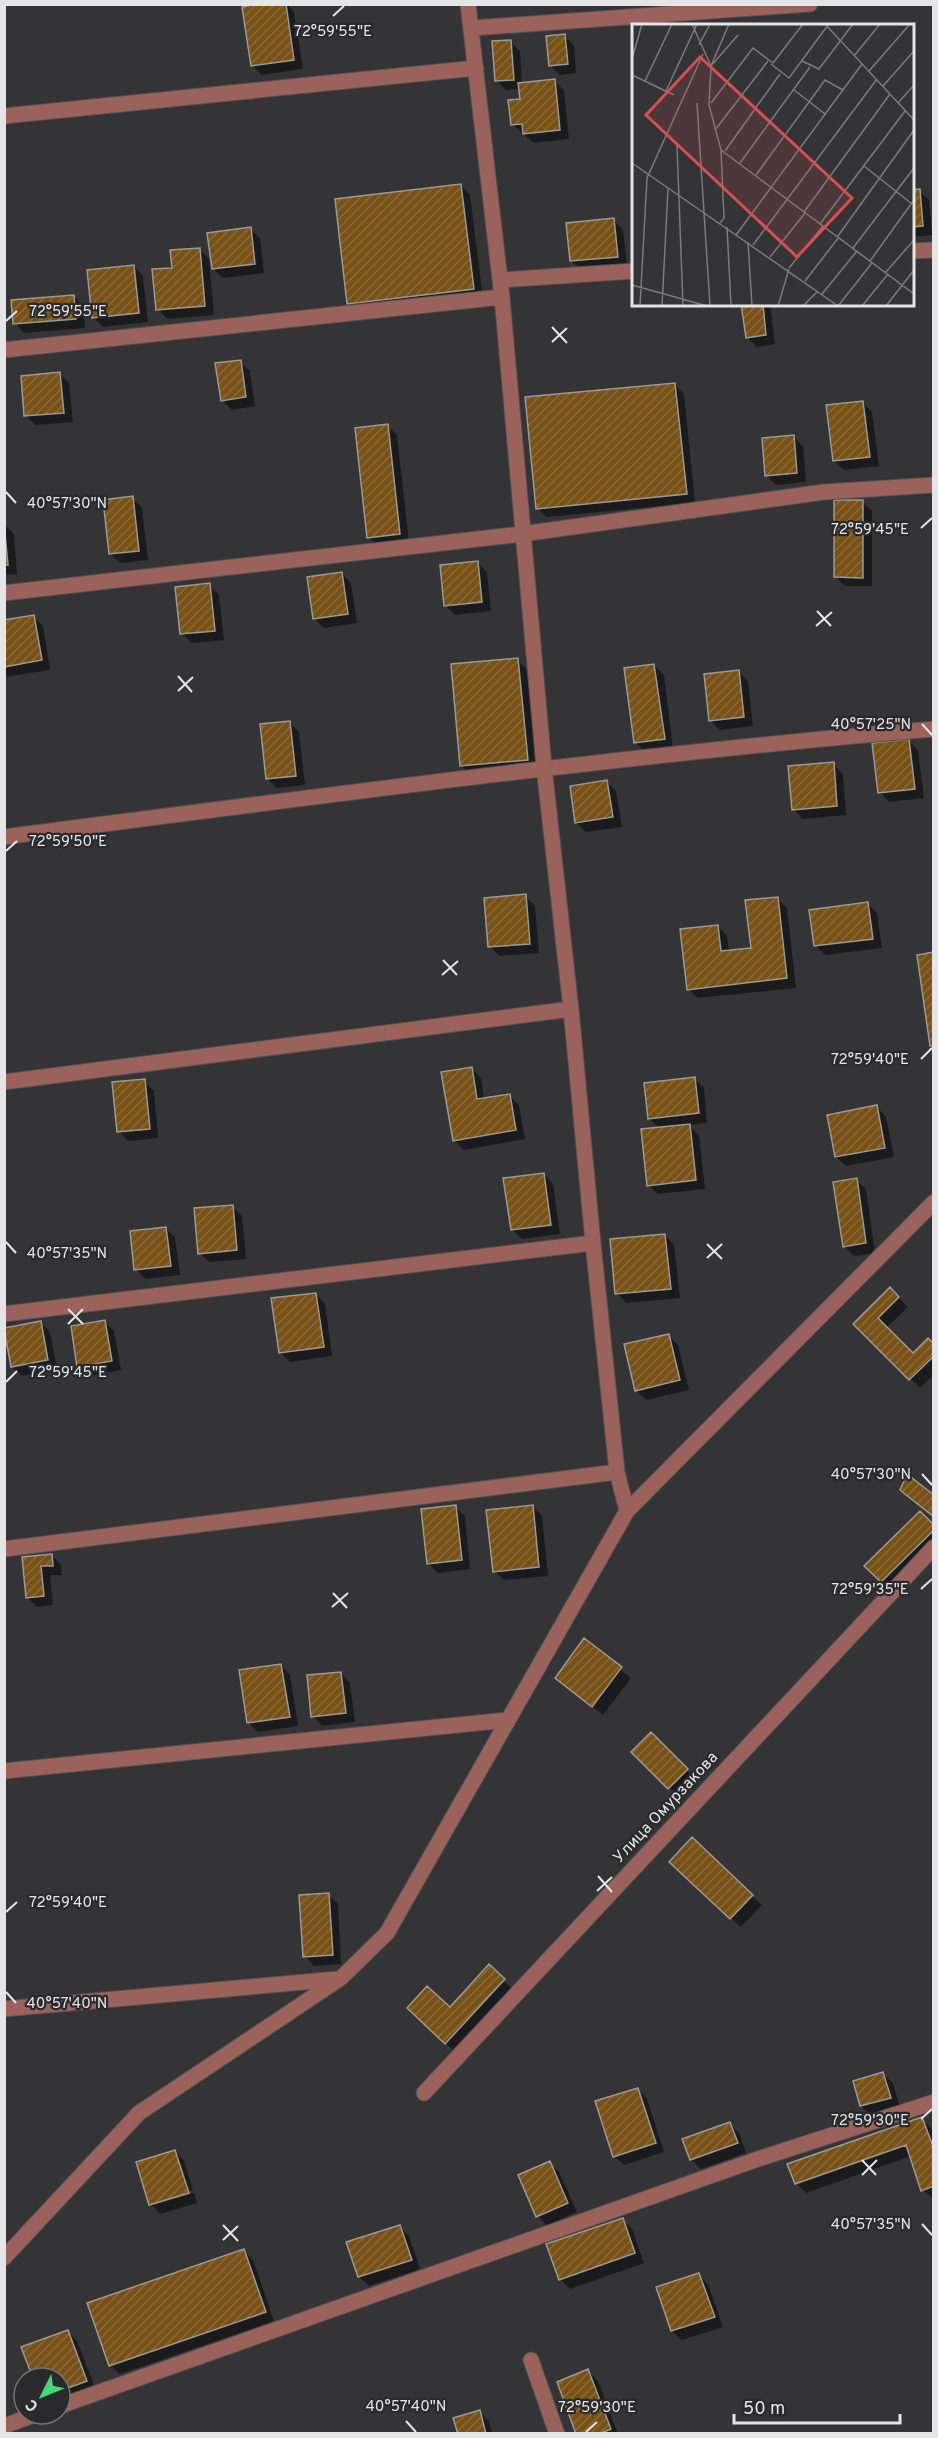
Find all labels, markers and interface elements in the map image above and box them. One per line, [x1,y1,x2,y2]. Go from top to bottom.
text: 72°59'55"E [294,23,372,42]
inset map [632,24,914,306]
text: 72°59'55"E [29,303,107,322]
text: 40°57'30"N [27,495,107,514]
text: 72°59'45"E [831,521,909,540]
text: 40°57'25"N [831,716,911,735]
text: 72°59'50"E [29,833,107,852]
text: 72°59'40"E [831,1051,909,1070]
text: 40°57'35"N [27,1245,107,1264]
text: 72°59'45"E [29,1364,107,1383]
text: 40°57'30"N [831,1466,911,1485]
text: 72°59'35"E [831,1581,909,1600]
street label: Улица Омурзакова [609,1748,723,1868]
text: 72°59'40"E [29,1894,107,1913]
text: 40°57'40"N [27,1995,107,2014]
text: 72°59'30"E [831,2112,909,2131]
text: 40°57'35"N [831,2216,911,2235]
north arrow [12,2366,72,2426]
scale bar [734,2387,900,2425]
text: С [22,2394,43,2415]
text: 40°57'40"N [366,2398,446,2417]
text: 50 m [743,2398,785,2421]
text: 72°59'30"E [558,2399,636,2418]

